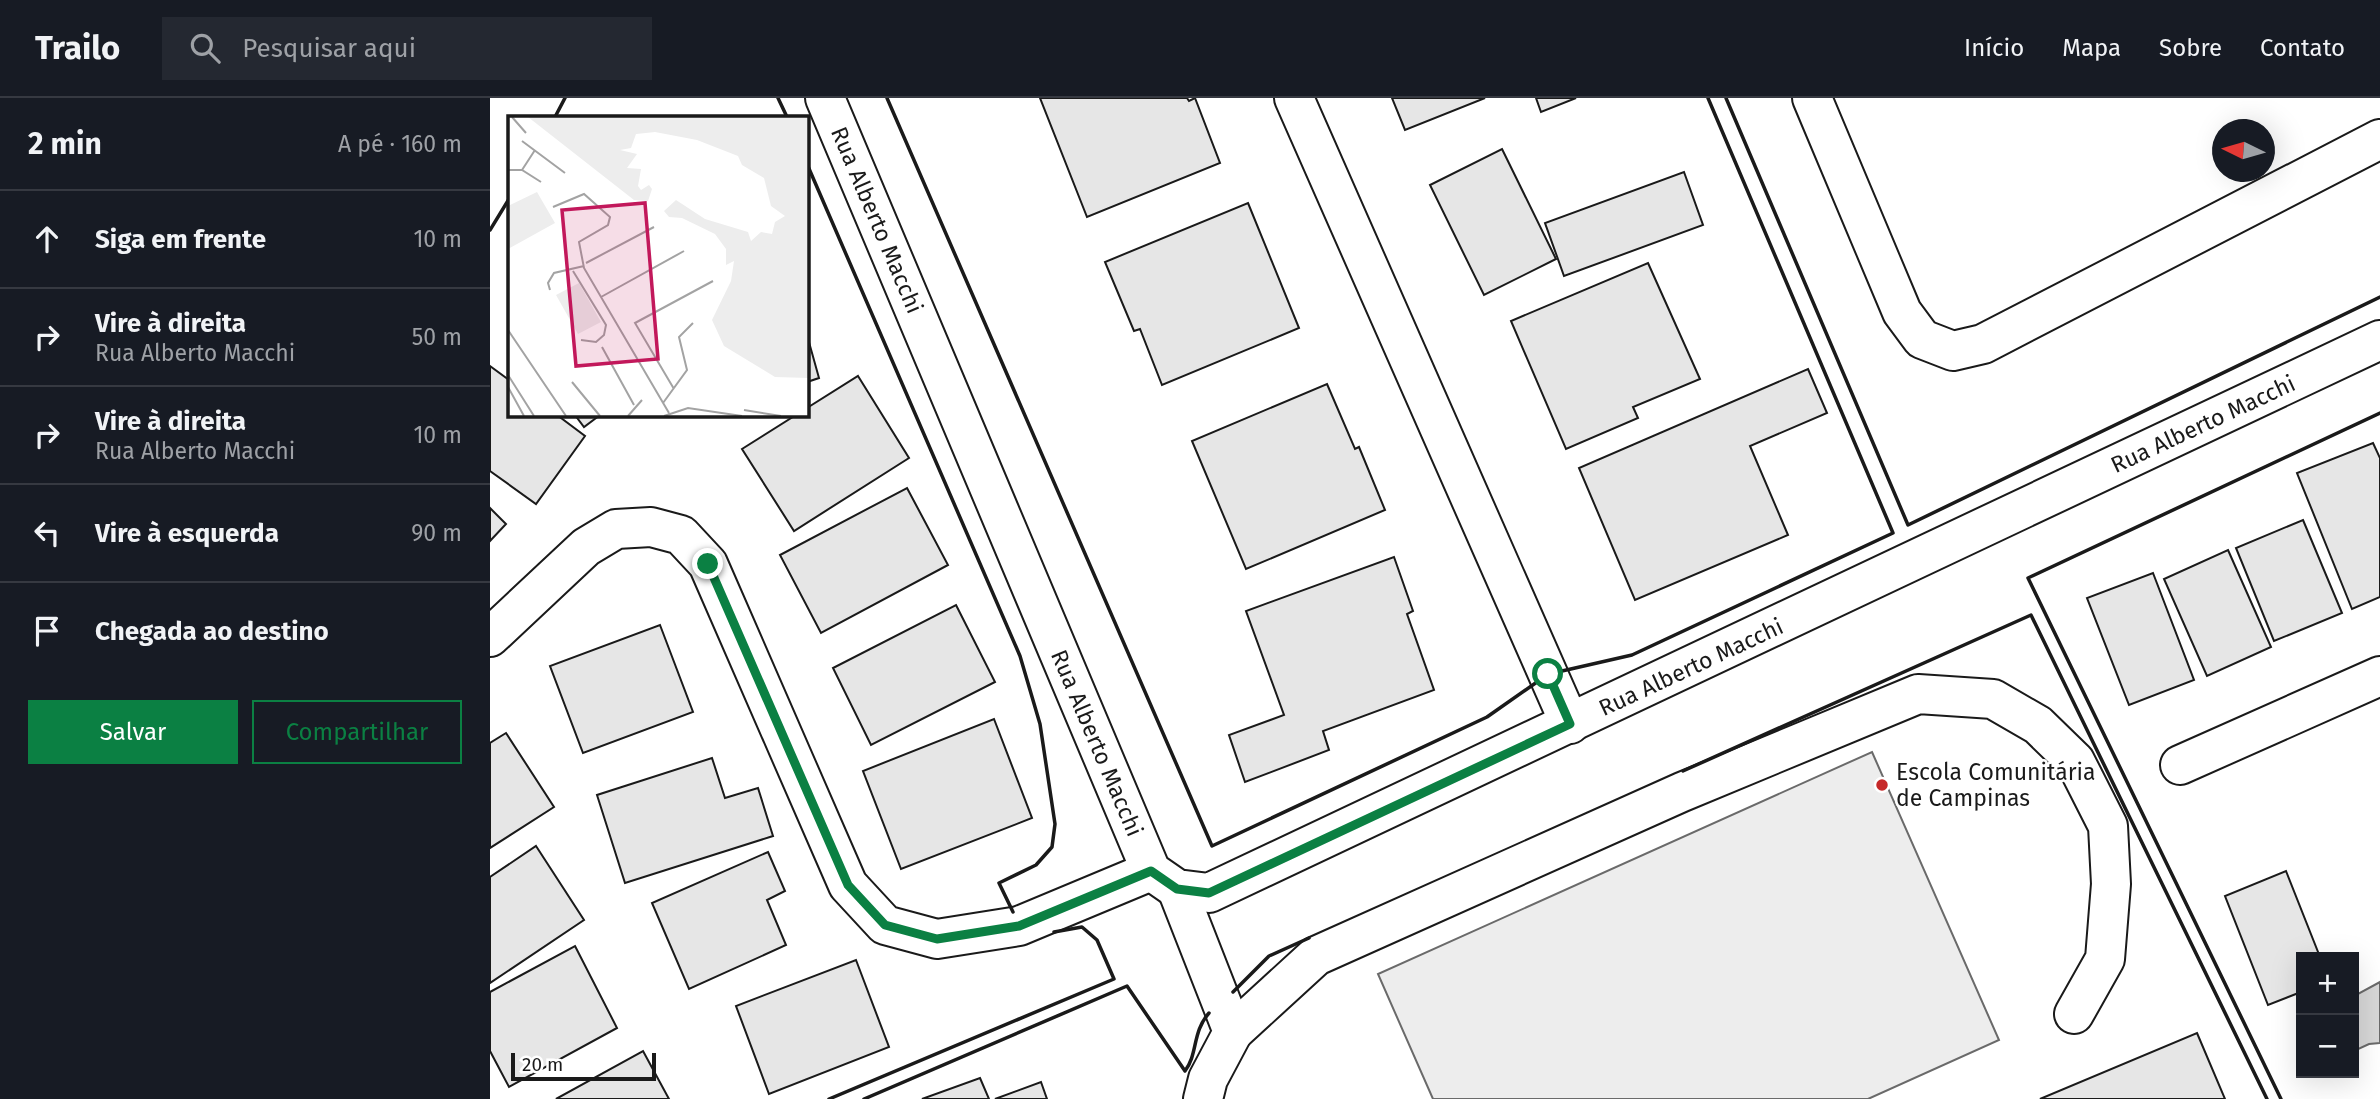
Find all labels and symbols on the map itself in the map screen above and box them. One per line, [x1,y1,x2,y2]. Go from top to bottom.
inset map [508,116,808,416]
north arrow [2212,119,2275,182]
street label: Rua Alberto Macchi [825,122,929,318]
street label: Rua Alberto Macchi [2106,369,2300,479]
route end [692,548,723,579]
street label: Rua Alberto Macchi [1594,612,1788,722]
street label: Rua Alberto Macchi [1045,645,1149,841]
route start [1532,658,1563,689]
place label: Escola Comunitária de Campinas [1896,758,2096,812]
marker: Escola Comunitária de Campinas [1874,777,1890,793]
scale bar [511,1050,656,1082]

